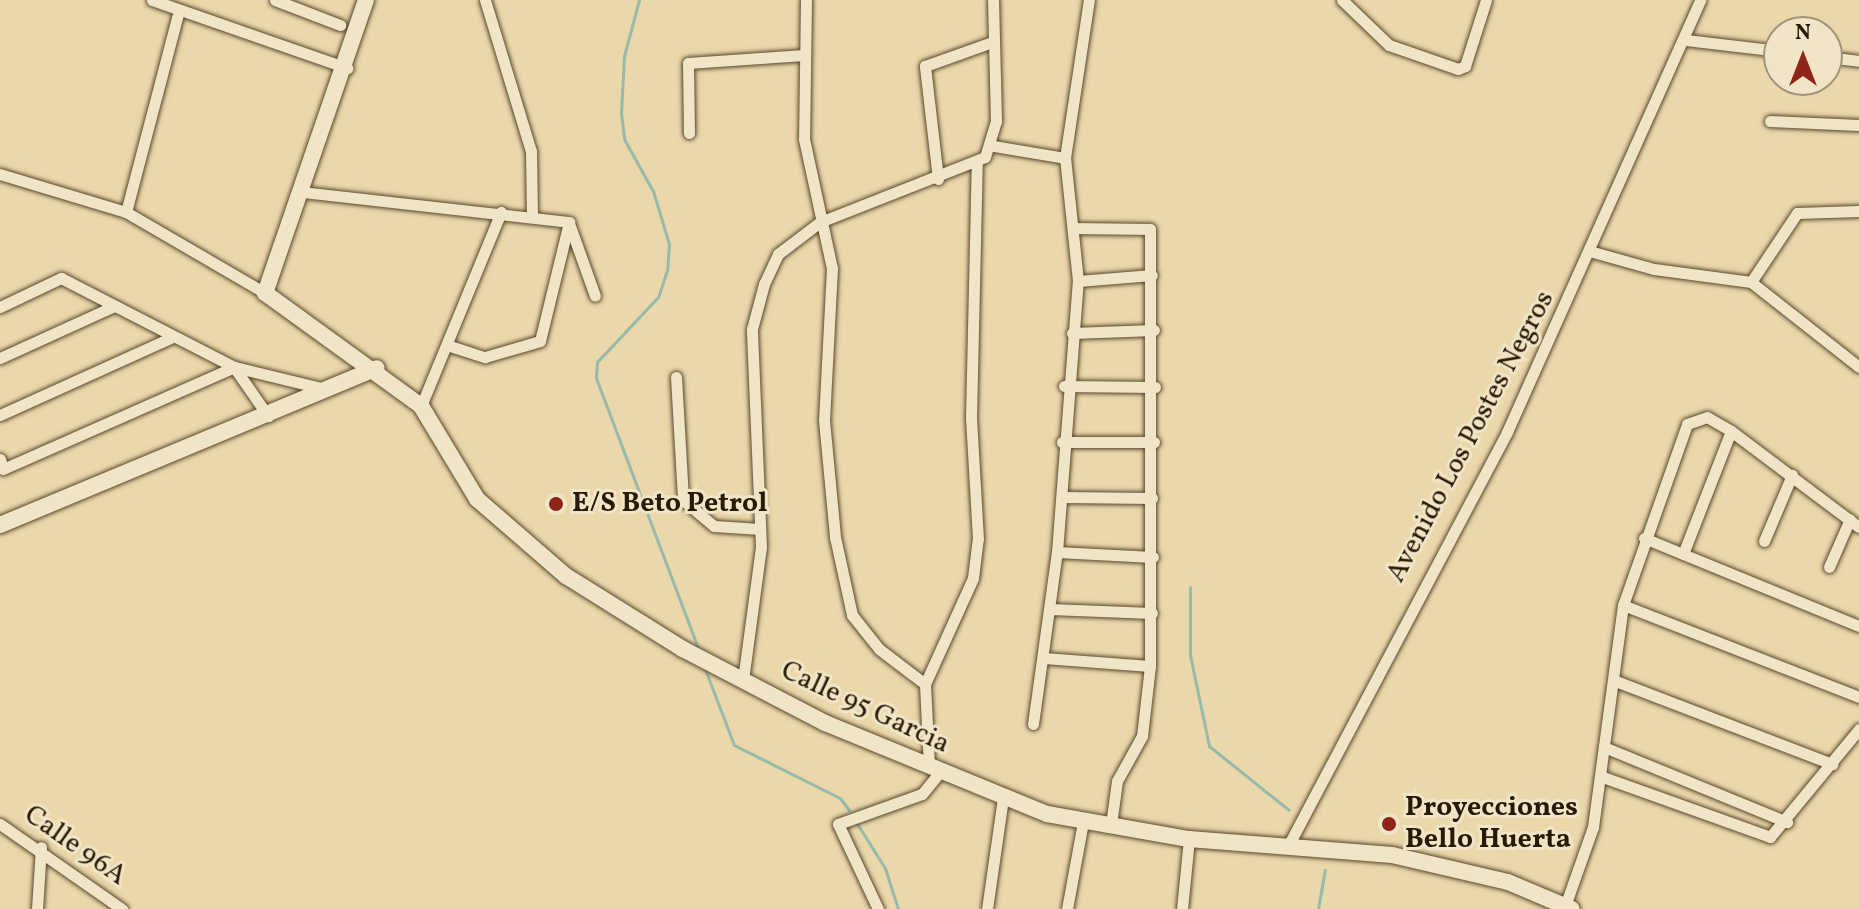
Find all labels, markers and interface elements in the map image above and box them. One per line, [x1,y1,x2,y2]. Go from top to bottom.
north arrow [1763,16,1843,96]
text: N [1795,18,1811,49]
street label: Avenido Los Postes Negros [1380,285,1562,589]
place label: E/S Beto Petrol [572,487,767,521]
marker: E/S Beto Petrol [547,495,565,513]
street label: Calle 95 Garcia [775,654,955,762]
place label: Proyecciones Bello Huerta [1405,791,1578,857]
street label: Calle 96A [17,799,133,893]
marker: Proyecciones Bello Huerta [1380,815,1398,833]

